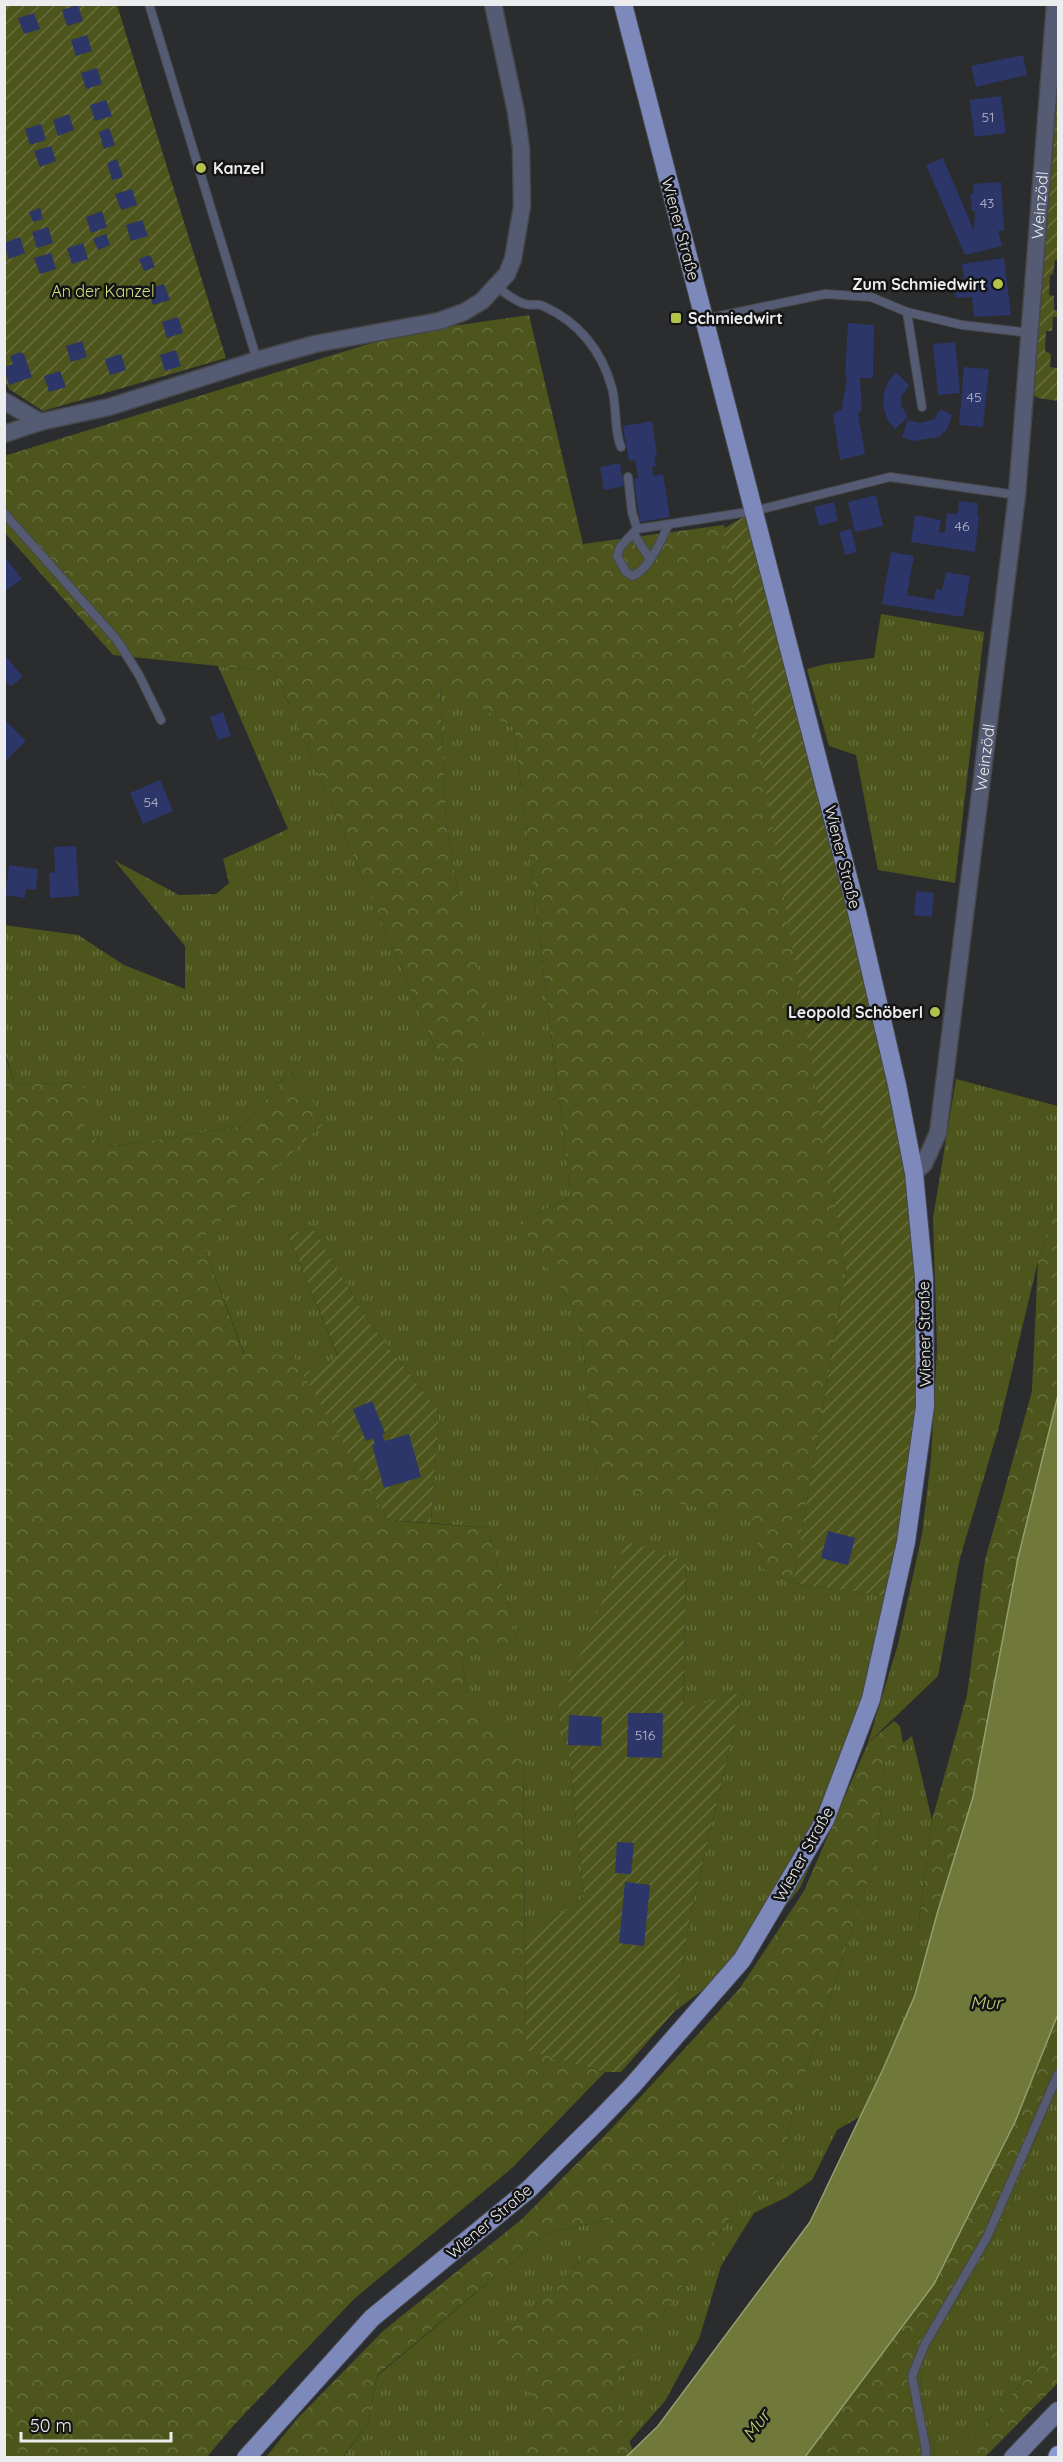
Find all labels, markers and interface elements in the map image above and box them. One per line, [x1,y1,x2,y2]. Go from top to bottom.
house number: 51 [982,108,994,126]
place label: Kanzel [213,158,264,178]
marker: Kanzel [194,161,208,175]
street label: Weinzödl [1027,171,1052,240]
street label: Wiener Straße [658,175,704,283]
house number: 43 [980,194,994,212]
place label: Zum Schmiedwirt [852,274,986,294]
marker: Zum Schmiedwirt [991,277,1005,291]
park label: An der Kanzel [51,281,155,301]
place label: Schmiedwirt [688,308,783,328]
marker: Schmiedwirt [669,311,683,325]
house number: 45 [966,388,982,406]
house number: 46 [955,517,970,535]
street label: Weinzödl [970,723,999,792]
house number: 54 [143,793,159,811]
street label: Wiener Straße [821,803,865,911]
place label: Leopold Schöberl [788,1002,923,1022]
marker: Leopold Schöberl [928,1005,942,1019]
street label: Wiener Straße [913,1281,935,1387]
house number: 516 [635,1726,656,1744]
street label: Wiener Straße [769,1803,837,1905]
water label: Mur [970,1991,1004,2014]
street label: Wiener Straße [442,2179,536,2263]
water label: Mur [737,2404,776,2445]
scale bar [21,2405,171,2443]
text: 50 m [30,2414,72,2437]

